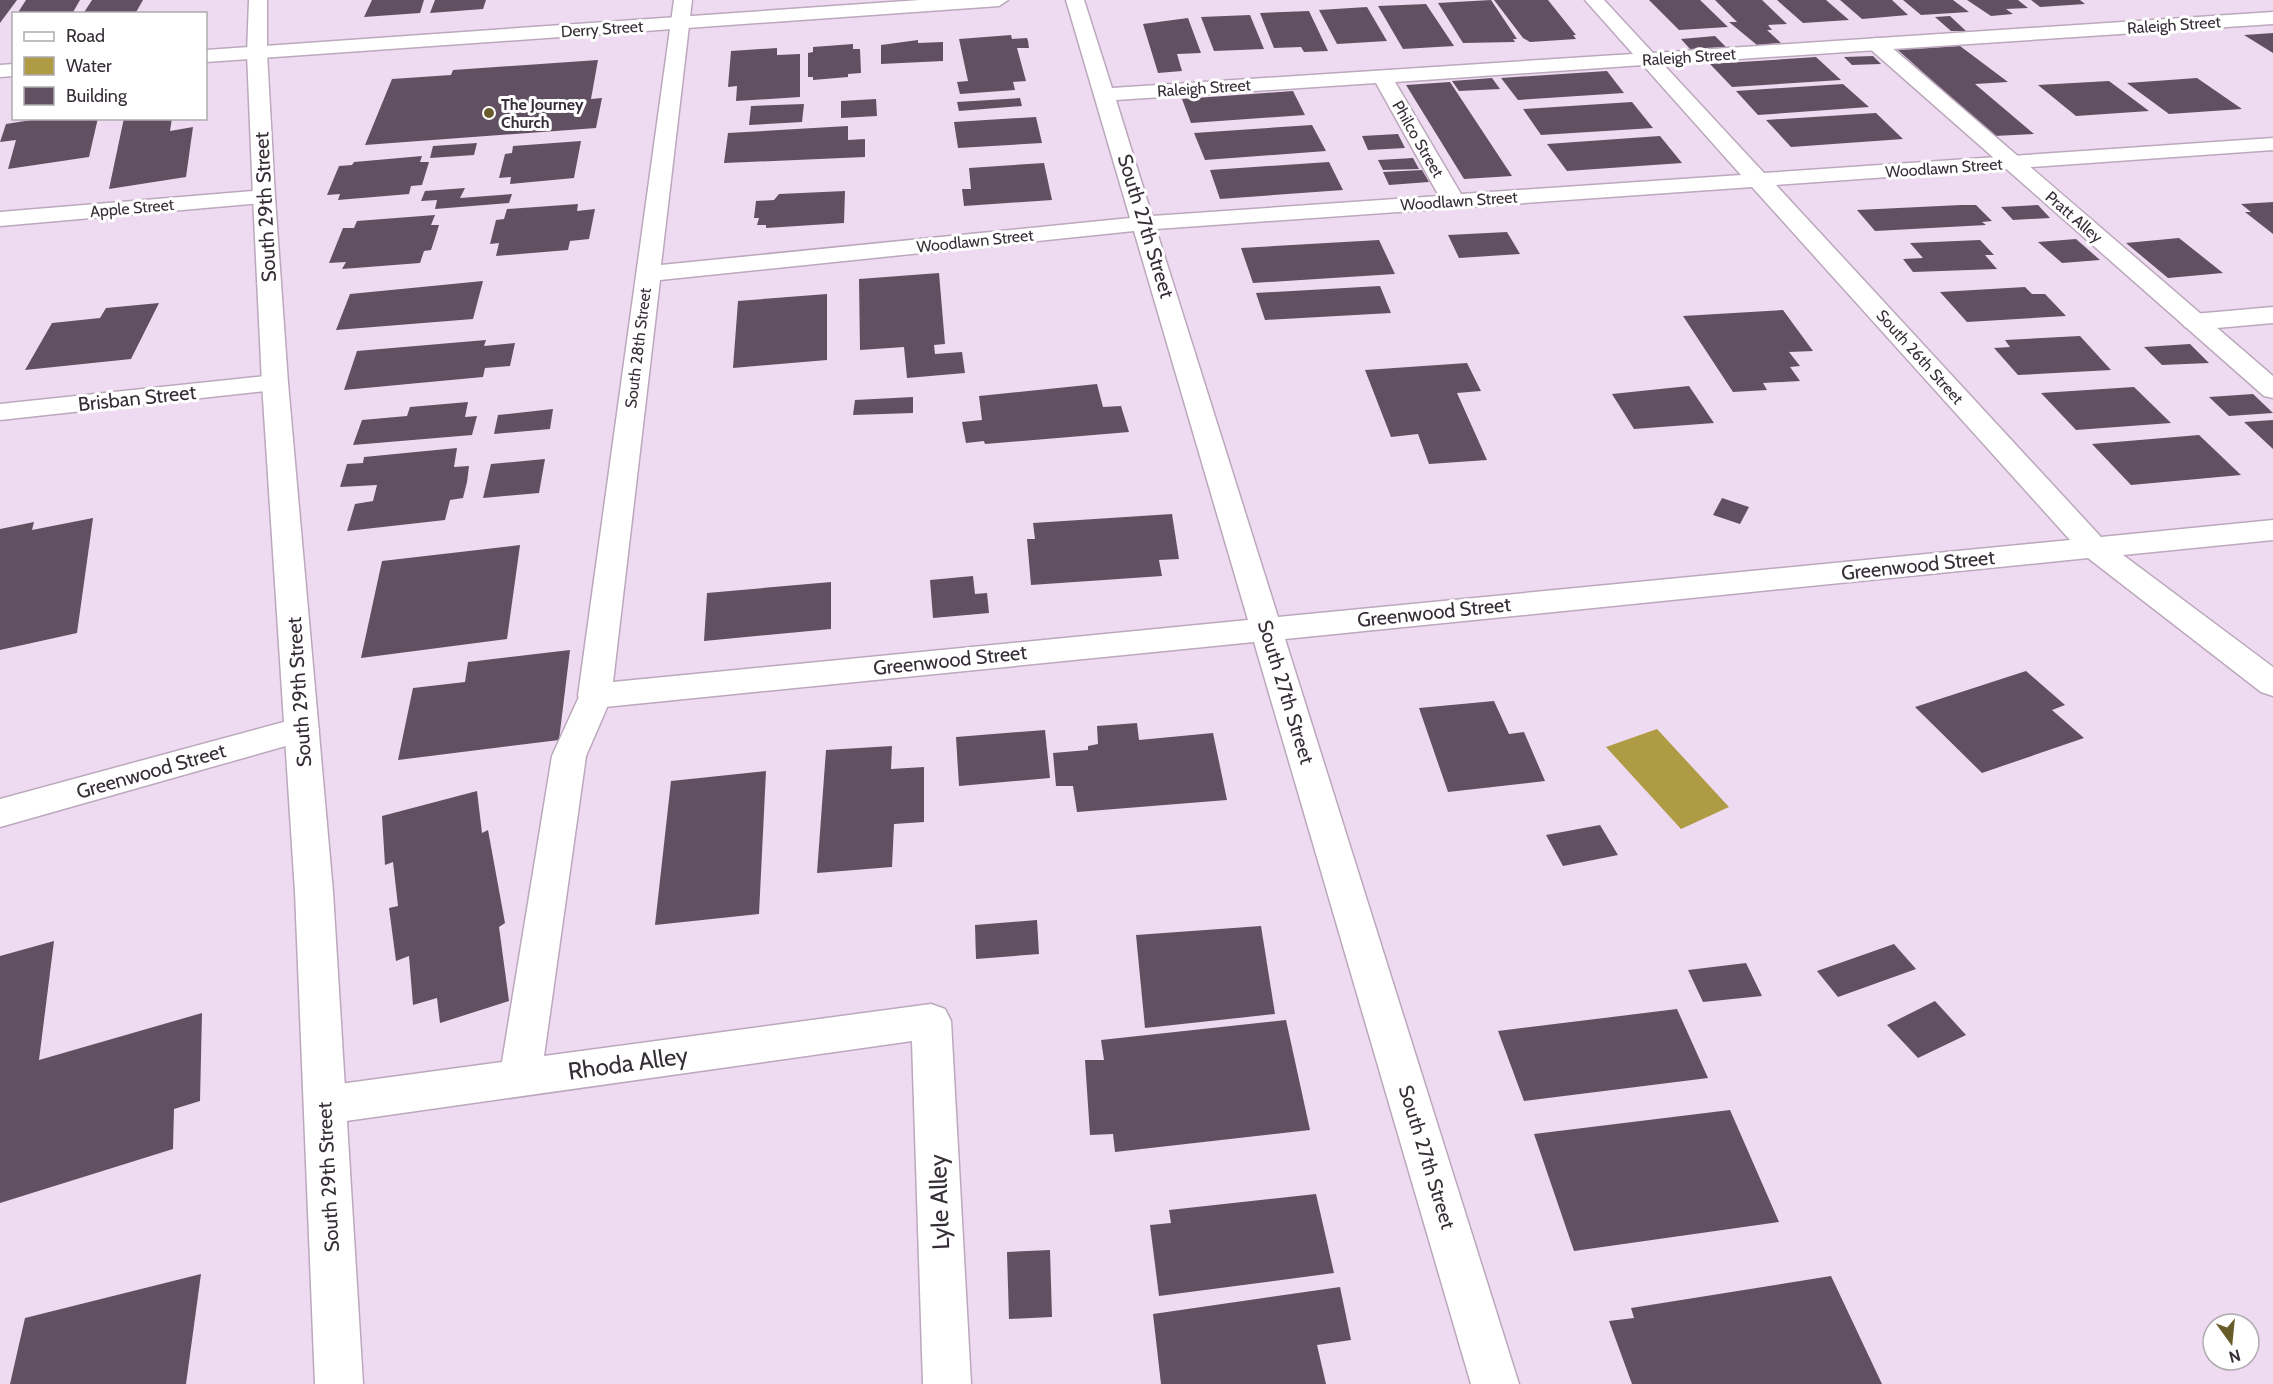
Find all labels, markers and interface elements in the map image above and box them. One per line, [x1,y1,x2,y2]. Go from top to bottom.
legend [12,12,207,120]
street label: Raleigh Street [2127,12,2222,38]
street label: Derry Street [560,17,644,41]
text: Road [66,25,105,47]
street label: Raleigh Street [1642,44,1737,70]
text: Water [66,55,112,77]
street label: Raleigh Street [1157,75,1252,101]
text: Building [66,85,128,107]
place label: The Journey Church [501,95,584,132]
street label: Philco Street [1388,97,1448,181]
marker: The Journey Church [482,106,496,120]
street label: South 29th Street [249,131,281,283]
street label: South 27th Street [1113,151,1179,301]
street label: Woodlawn Street [1885,154,2004,182]
street label: Woodlawn Street [1400,187,1519,215]
street label: Pratt Alley [2042,187,2106,247]
street label: Apple Street [89,195,175,221]
street label: Woodlawn Street [916,225,1035,257]
street label: South 28th Street [621,286,655,409]
street label: South 26th Street [1873,306,1968,409]
street label: Brisban Street [77,380,197,416]
street label: Greenwood Street [1840,545,1996,585]
street label: Greenwood Street [1356,592,1512,632]
street label: South 29th Street [282,616,316,768]
street label: South 27th Street [1253,617,1319,767]
street label: Greenwood Street [872,640,1028,680]
street label: Greenwood Street [74,738,229,804]
street label: Rhoda Alley [566,1040,690,1086]
street label: South 27th Street [1394,1082,1460,1232]
street label: South 29th Street [312,1101,344,1253]
street label: Lyle Alley [923,1154,955,1250]
north arrow [2201,1312,2261,1372]
text: N [2227,1345,2243,1367]

